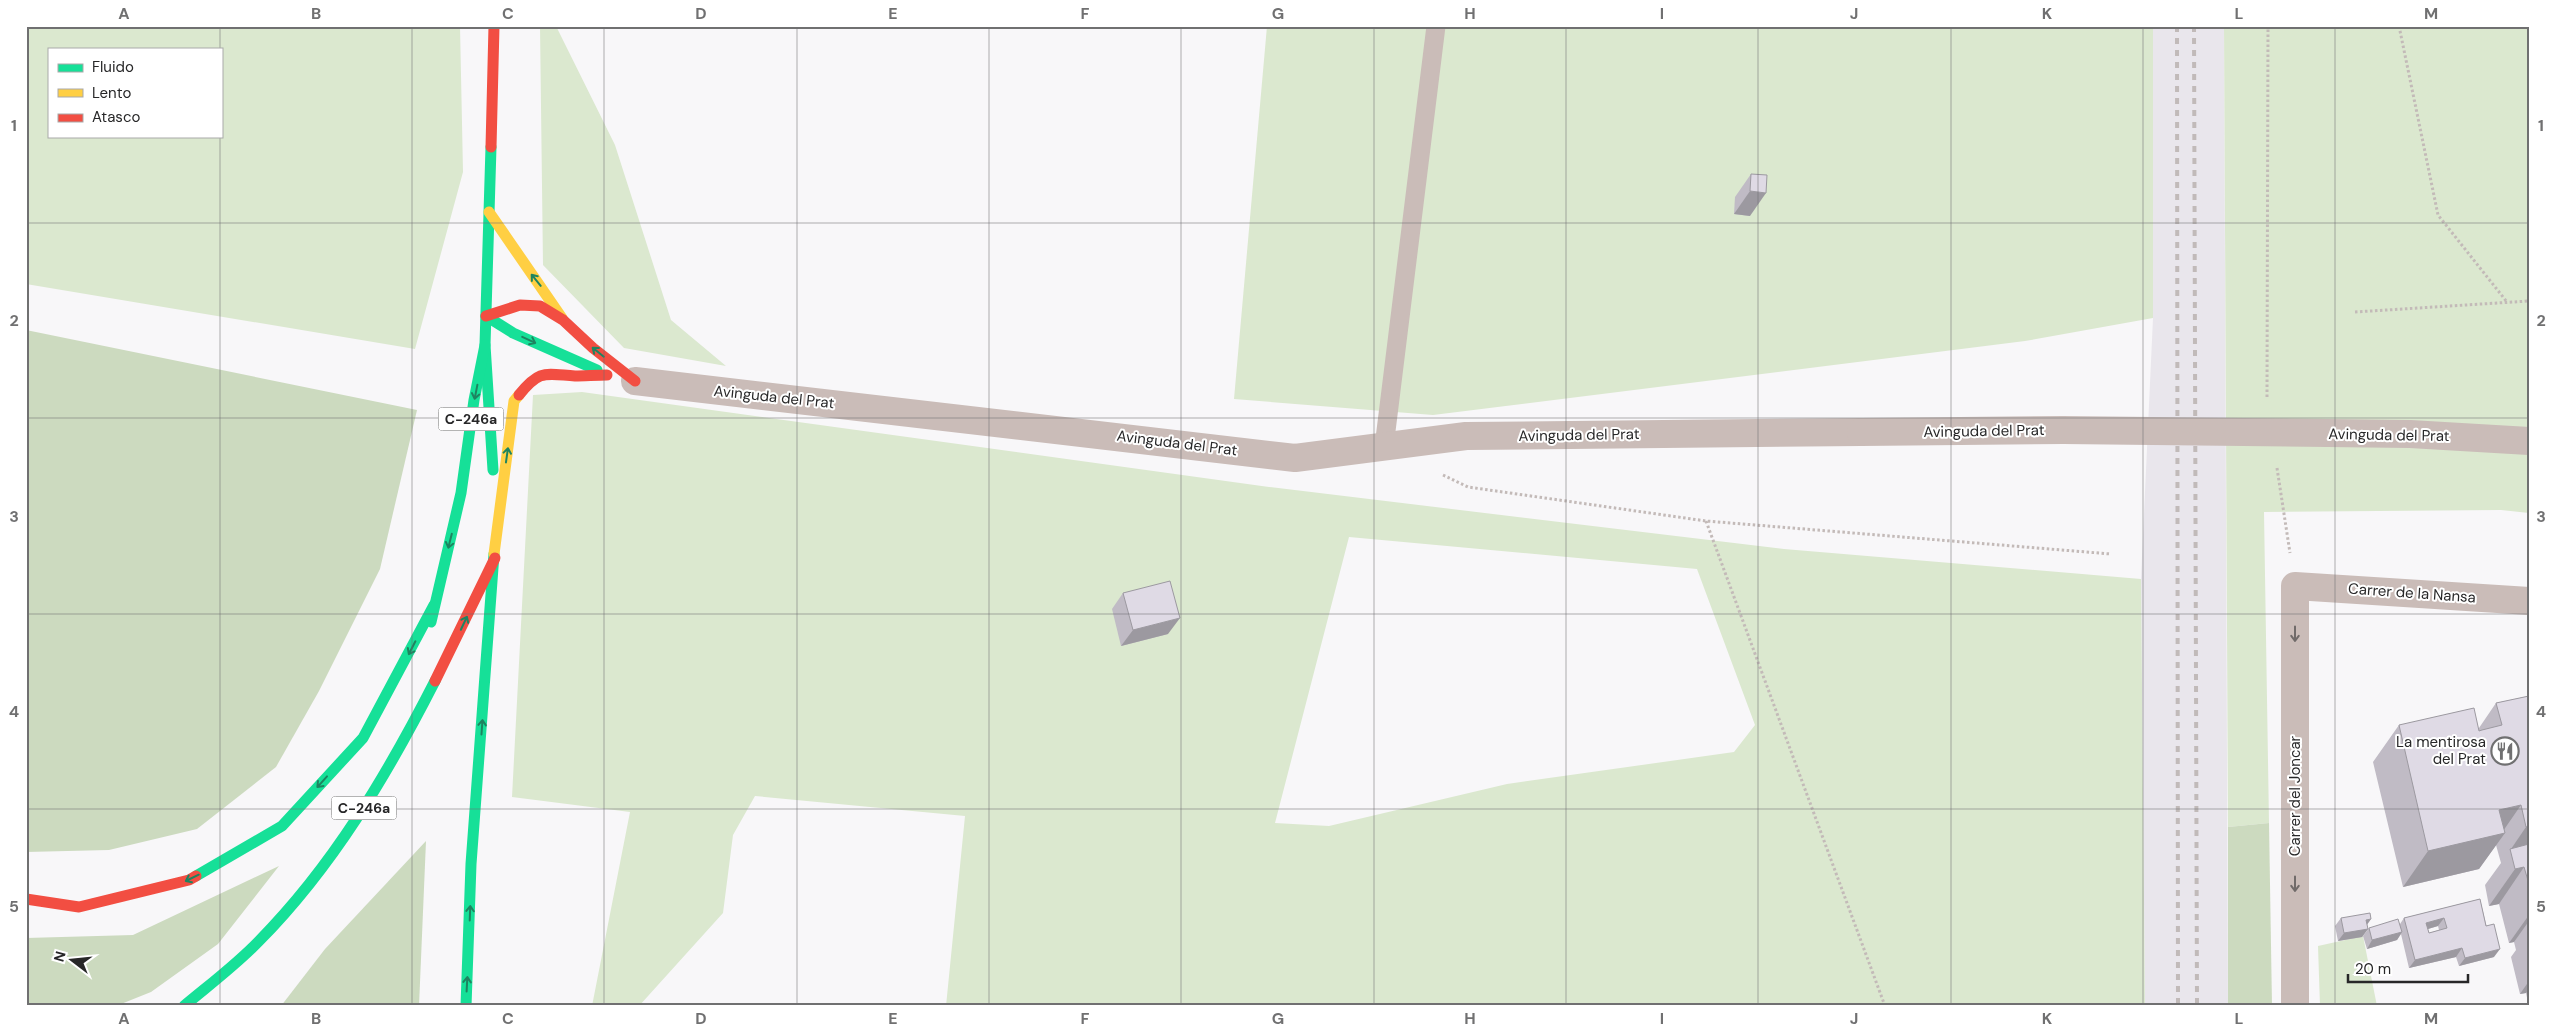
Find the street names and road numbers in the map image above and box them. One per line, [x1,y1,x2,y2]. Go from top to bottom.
street label: Avinguda del Prat [713,381,835,413]
road number: C-246a [438,408,504,430]
street label: Avinguda del Prat [1923,420,2045,442]
street label: Avinguda del Prat [1518,424,1640,446]
street label: Avinguda del Prat [2328,424,2450,446]
street label: Avinguda del Prat [1116,426,1238,460]
street label: Carrer de la Nansa [2347,579,2477,607]
street label: Carrer del Joncar [2285,735,2305,856]
road number: C-246a [332,796,396,820]

